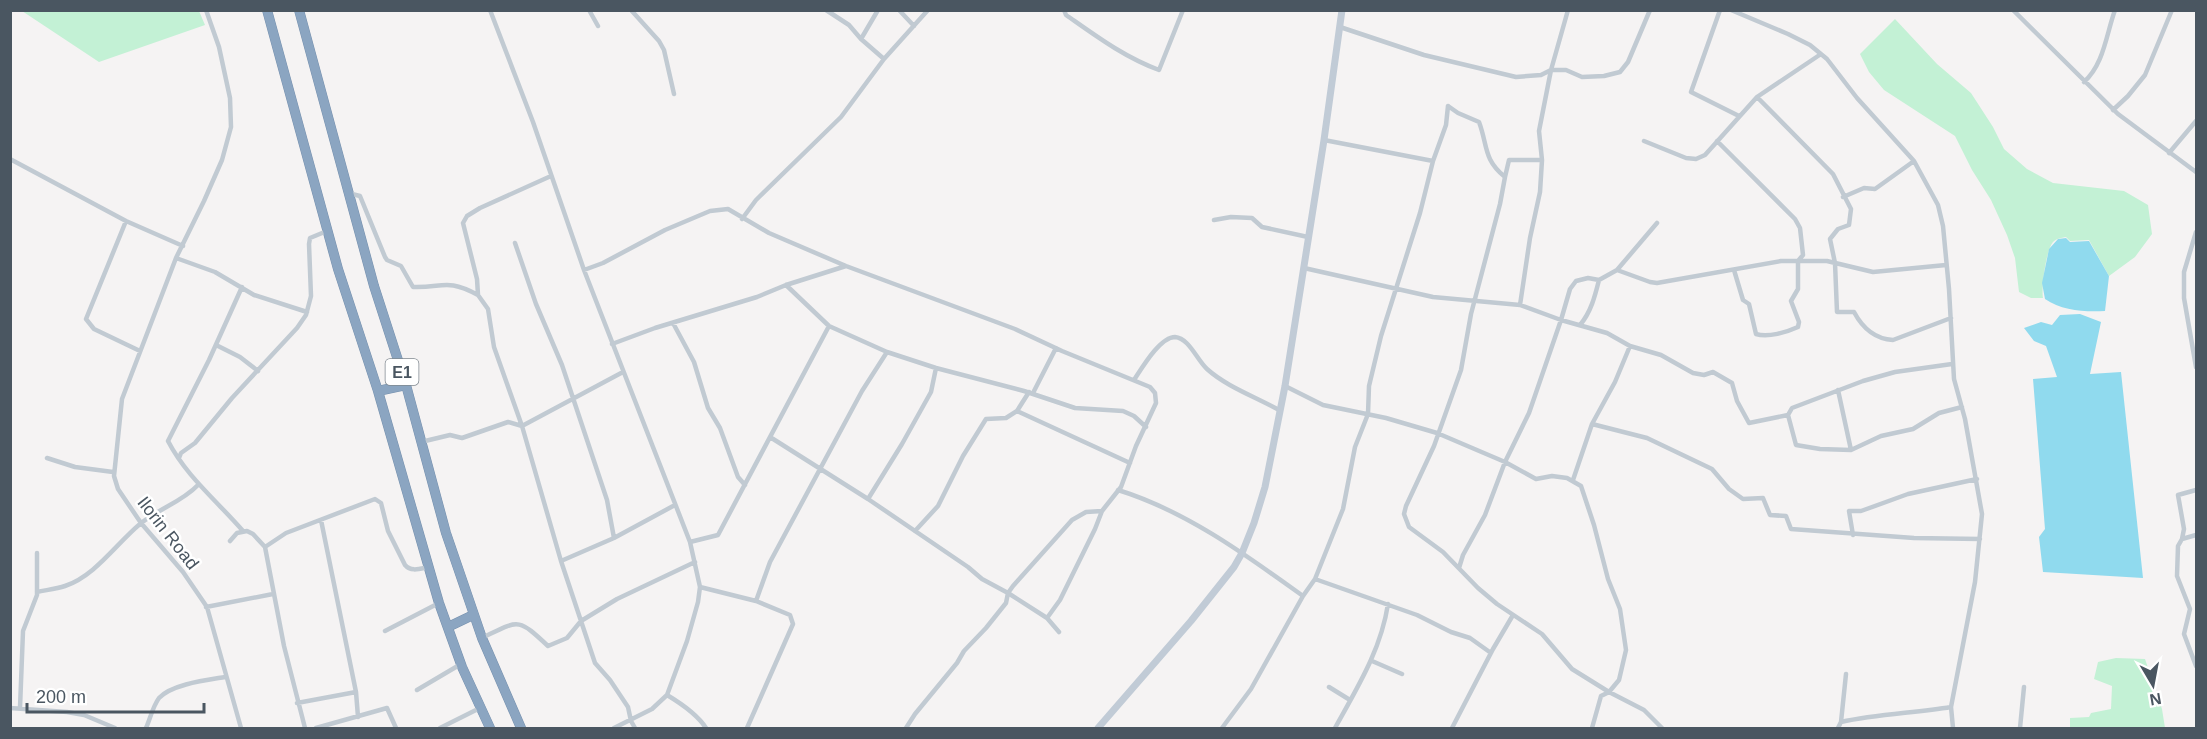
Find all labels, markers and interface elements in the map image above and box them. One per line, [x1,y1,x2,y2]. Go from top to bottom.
road number: E1 [386,359,418,385]
street label: Ilorin Road [133,493,203,573]
north arrow [2123,655,2183,715]
scale bar [27,676,204,714]
text: 200 m [36,687,86,707]
text: N [2148,690,2163,709]

